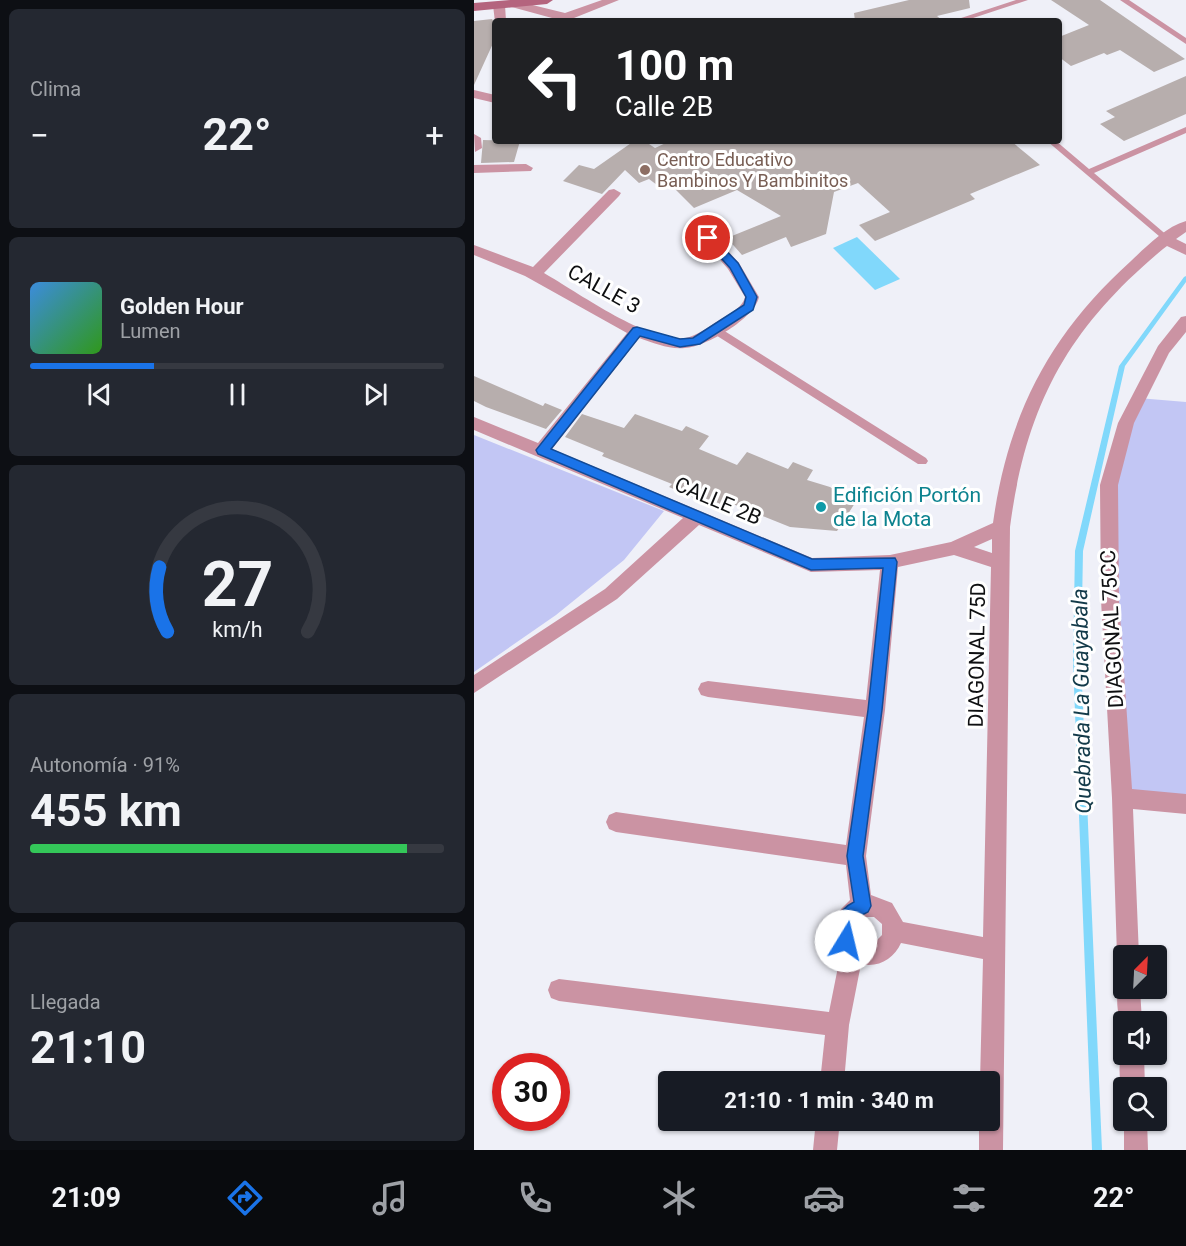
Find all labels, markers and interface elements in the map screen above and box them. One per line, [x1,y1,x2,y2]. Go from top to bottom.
text: 100 m [615,41,734,90]
icon: left [516,42,594,120]
text: Clima [30,77,81,101]
text: Calle 2B [615,91,713,123]
text: 22° [202,108,272,161]
text: − [30,116,49,155]
text: + [425,116,444,155]
place label: Centro Educativo Bambinos Y Bambinitos [657,149,848,191]
marker: Centro Educativo Bambinos Y Bambinitos [638,163,652,177]
pin [682,212,733,263]
icon: arrive [691,221,724,254]
street label: CALLE 3 [564,259,644,319]
text: Golden Hour [120,294,244,319]
text: Lumen [120,319,181,343]
icon: previous [83,378,116,411]
icon: pause [221,378,254,411]
icon: next [359,378,392,411]
street label: CALLE 2B [671,472,765,530]
place label: Edifición Portón de la Mota [833,483,981,531]
marker: Edifición Portón de la Mota [814,500,828,514]
text: 27 [201,548,273,621]
street label: DIAGONAL 75CC [1096,549,1128,709]
street label: DIAGONAL 75D [964,582,990,728]
water label: Quebrada La Guayabala [1067,588,1096,814]
text: km/h [212,617,262,642]
text: Autonomía · 91% [30,753,180,777]
text: 455 km [30,784,182,837]
position arrow [814,909,878,973]
north arrow [1113,945,1167,999]
map controls [1113,945,1167,1131]
text: Llegada [30,990,101,1014]
button: sound [1113,1011,1167,1065]
text: 21:10 [30,1021,146,1074]
speed limit sign: 30 [492,1053,570,1131]
button: search [1113,1077,1167,1131]
text: 21:10 · 1 min · 340 m [724,1088,934,1113]
icon: directions [224,1177,266,1219]
icon: music [369,1177,411,1219]
icon: phone [514,1177,556,1219]
icon: climate [658,1177,700,1219]
icon: car [803,1177,845,1219]
icon: filters [948,1177,990,1219]
text: 21:09 [51,1182,121,1214]
text: 22° [1093,1182,1135,1214]

